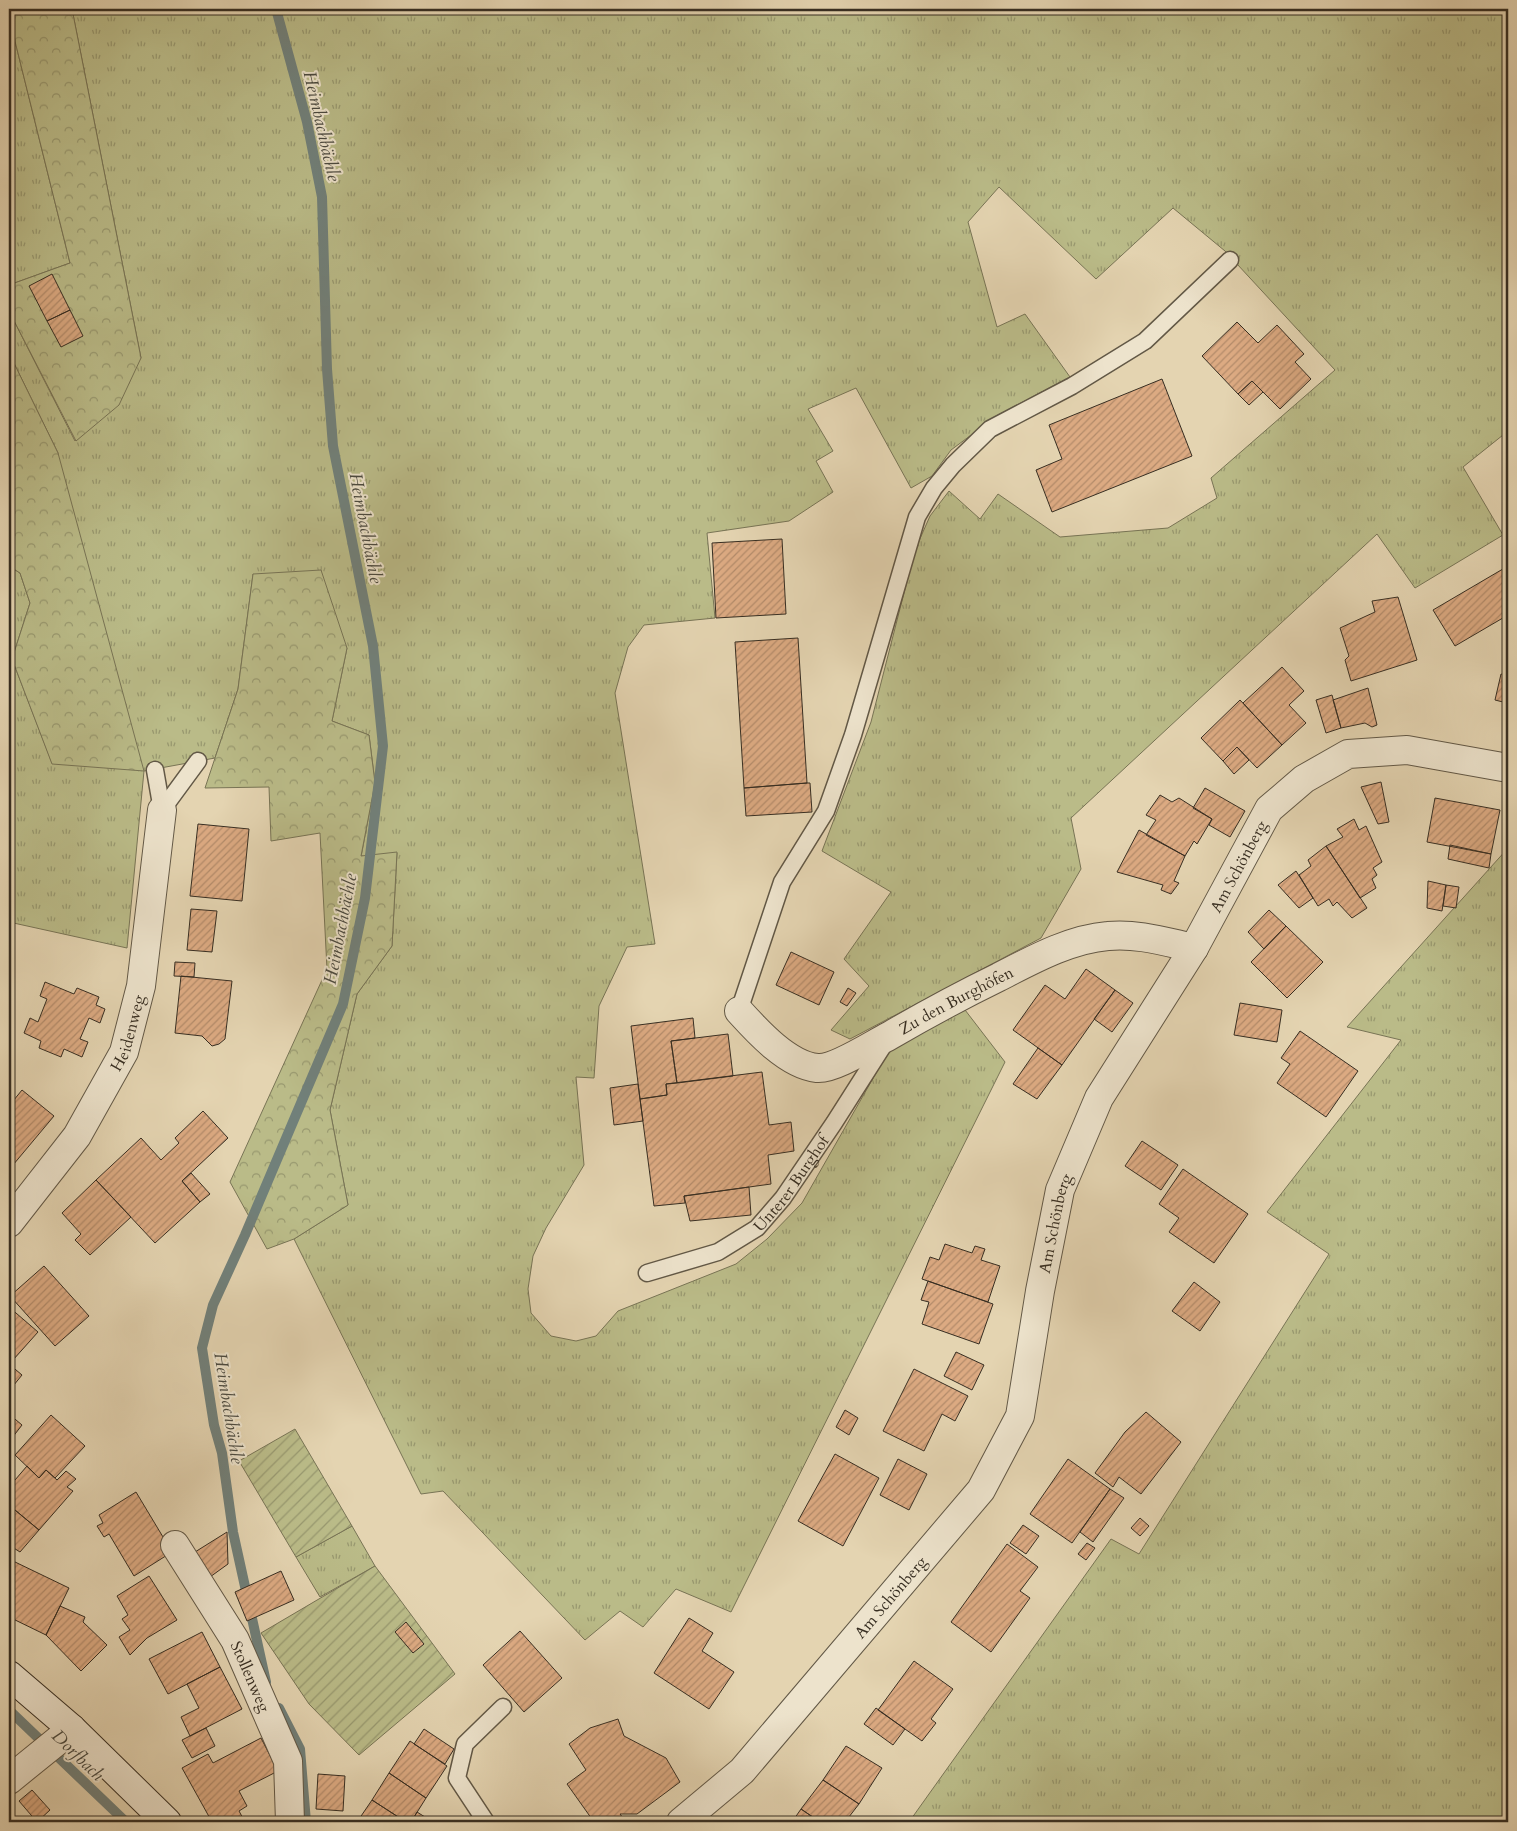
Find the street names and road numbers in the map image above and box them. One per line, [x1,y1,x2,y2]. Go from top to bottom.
street label: Am Schönberg [1205,817,1273,917]
street label: Zu den Burghöfen [895,962,1017,1040]
street label: Heidenweg [105,992,150,1076]
street label: Unterer Burghof [749,1129,836,1237]
street label: Am Schönberg [1034,1170,1078,1275]
street label: Am Schönberg [849,1552,932,1643]
street label: Stollenweg [225,1638,275,1716]

